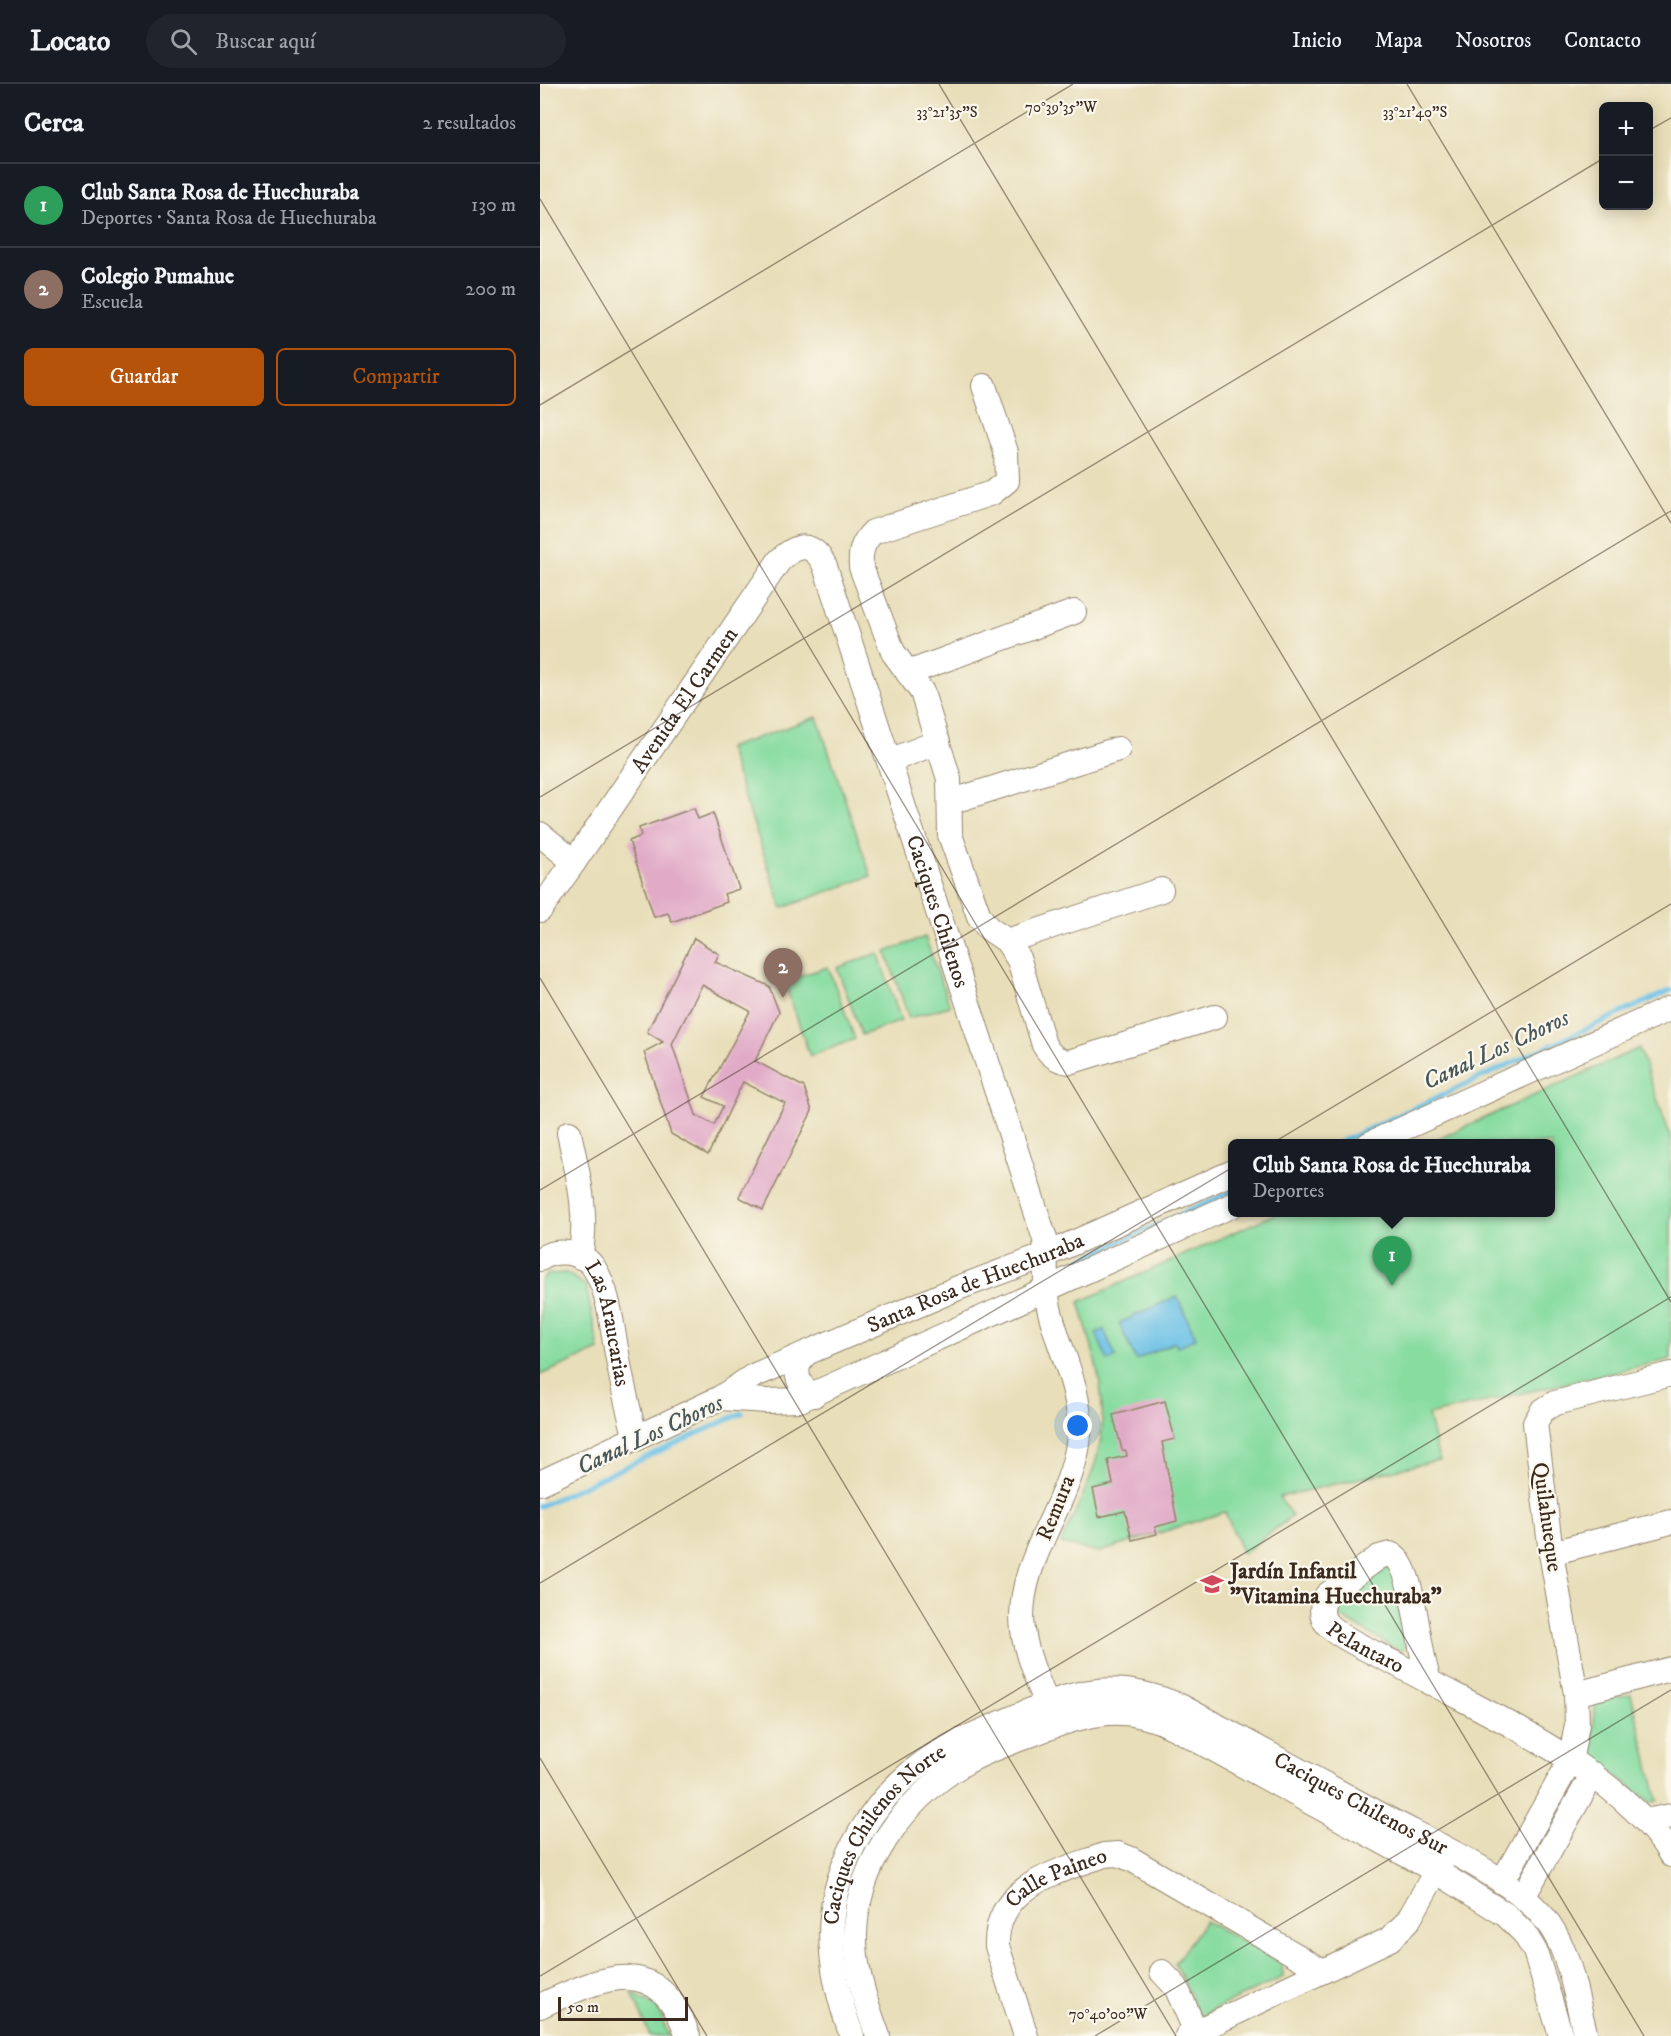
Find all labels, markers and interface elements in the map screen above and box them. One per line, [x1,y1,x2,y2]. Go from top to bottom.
search box [146,14,566,68]
text: Locato [30,24,110,59]
icon: search [167,25,200,58]
text: Buscar aquí [215,28,315,55]
text: Inicio [1292,28,1342,54]
text: Mapa [1375,28,1422,54]
text: Nosotros [1455,28,1531,54]
text: Contacto [1564,28,1641,54]
text: 70°39'35"W [1025,98,1097,117]
map controls [1599,102,1653,210]
button: + [1599,102,1653,156]
text: 33°21'35"S [916,103,978,122]
text: 33°21'40"S [1383,103,1447,122]
text: Cerca [24,107,84,140]
text: 2 resultados [423,111,516,136]
button: − [1599,156,1653,210]
text: Club Santa Rosa de Huechuraba [81,179,359,206]
text: 1 [40,193,47,218]
text: 130 m [471,193,516,218]
text: Deportes · Santa Rosa de Huechuraba [81,206,376,231]
text: Colegio Pumahue [81,263,234,290]
text: 2 [39,277,48,302]
text: 200 m [465,277,516,302]
text: Escuela [81,290,143,315]
button: Guardar [24,348,264,406]
button: Compartir [276,348,516,406]
street label: Avenida El Carmen [625,621,744,778]
street label: Caciques Chilenos [900,832,975,991]
pin: 2 [764,948,802,998]
water label: Canal Los Choros [1418,1003,1575,1097]
popup [1228,1139,1555,1217]
text: Club Santa Rosa de Huechuraba [1252,1152,1531,1179]
text: Deportes [1252,1179,1324,1204]
street label: Santa Rosa de Huechuraba [863,1226,1089,1339]
pin: 1 [1372,1236,1412,1286]
street label: Las Araucarias [579,1255,636,1389]
water label: Canal Los Choros [572,1388,729,1482]
your location [1063,1411,1092,1440]
street label: Quilahueque [1526,1460,1568,1574]
street label: Remura [1031,1471,1082,1545]
place label: Jardín Infantil "Vitamina Huechuraba" [1227,1558,1442,1610]
school or university icon: Jardín Infantil "Vitamina Huechuraba" [1199,1571,1225,1597]
street label: Pelantaro [1321,1616,1409,1679]
street label: Caciques Chilenos Norte [818,1738,951,1926]
street label: Caciques Chilenos Sur [1269,1746,1454,1861]
street label: Calle Paineo [999,1842,1110,1913]
scale bar [558,1994,688,2022]
text: 50 m [567,1997,599,2017]
text: 70°40'00"W [1069,2005,1148,2024]

